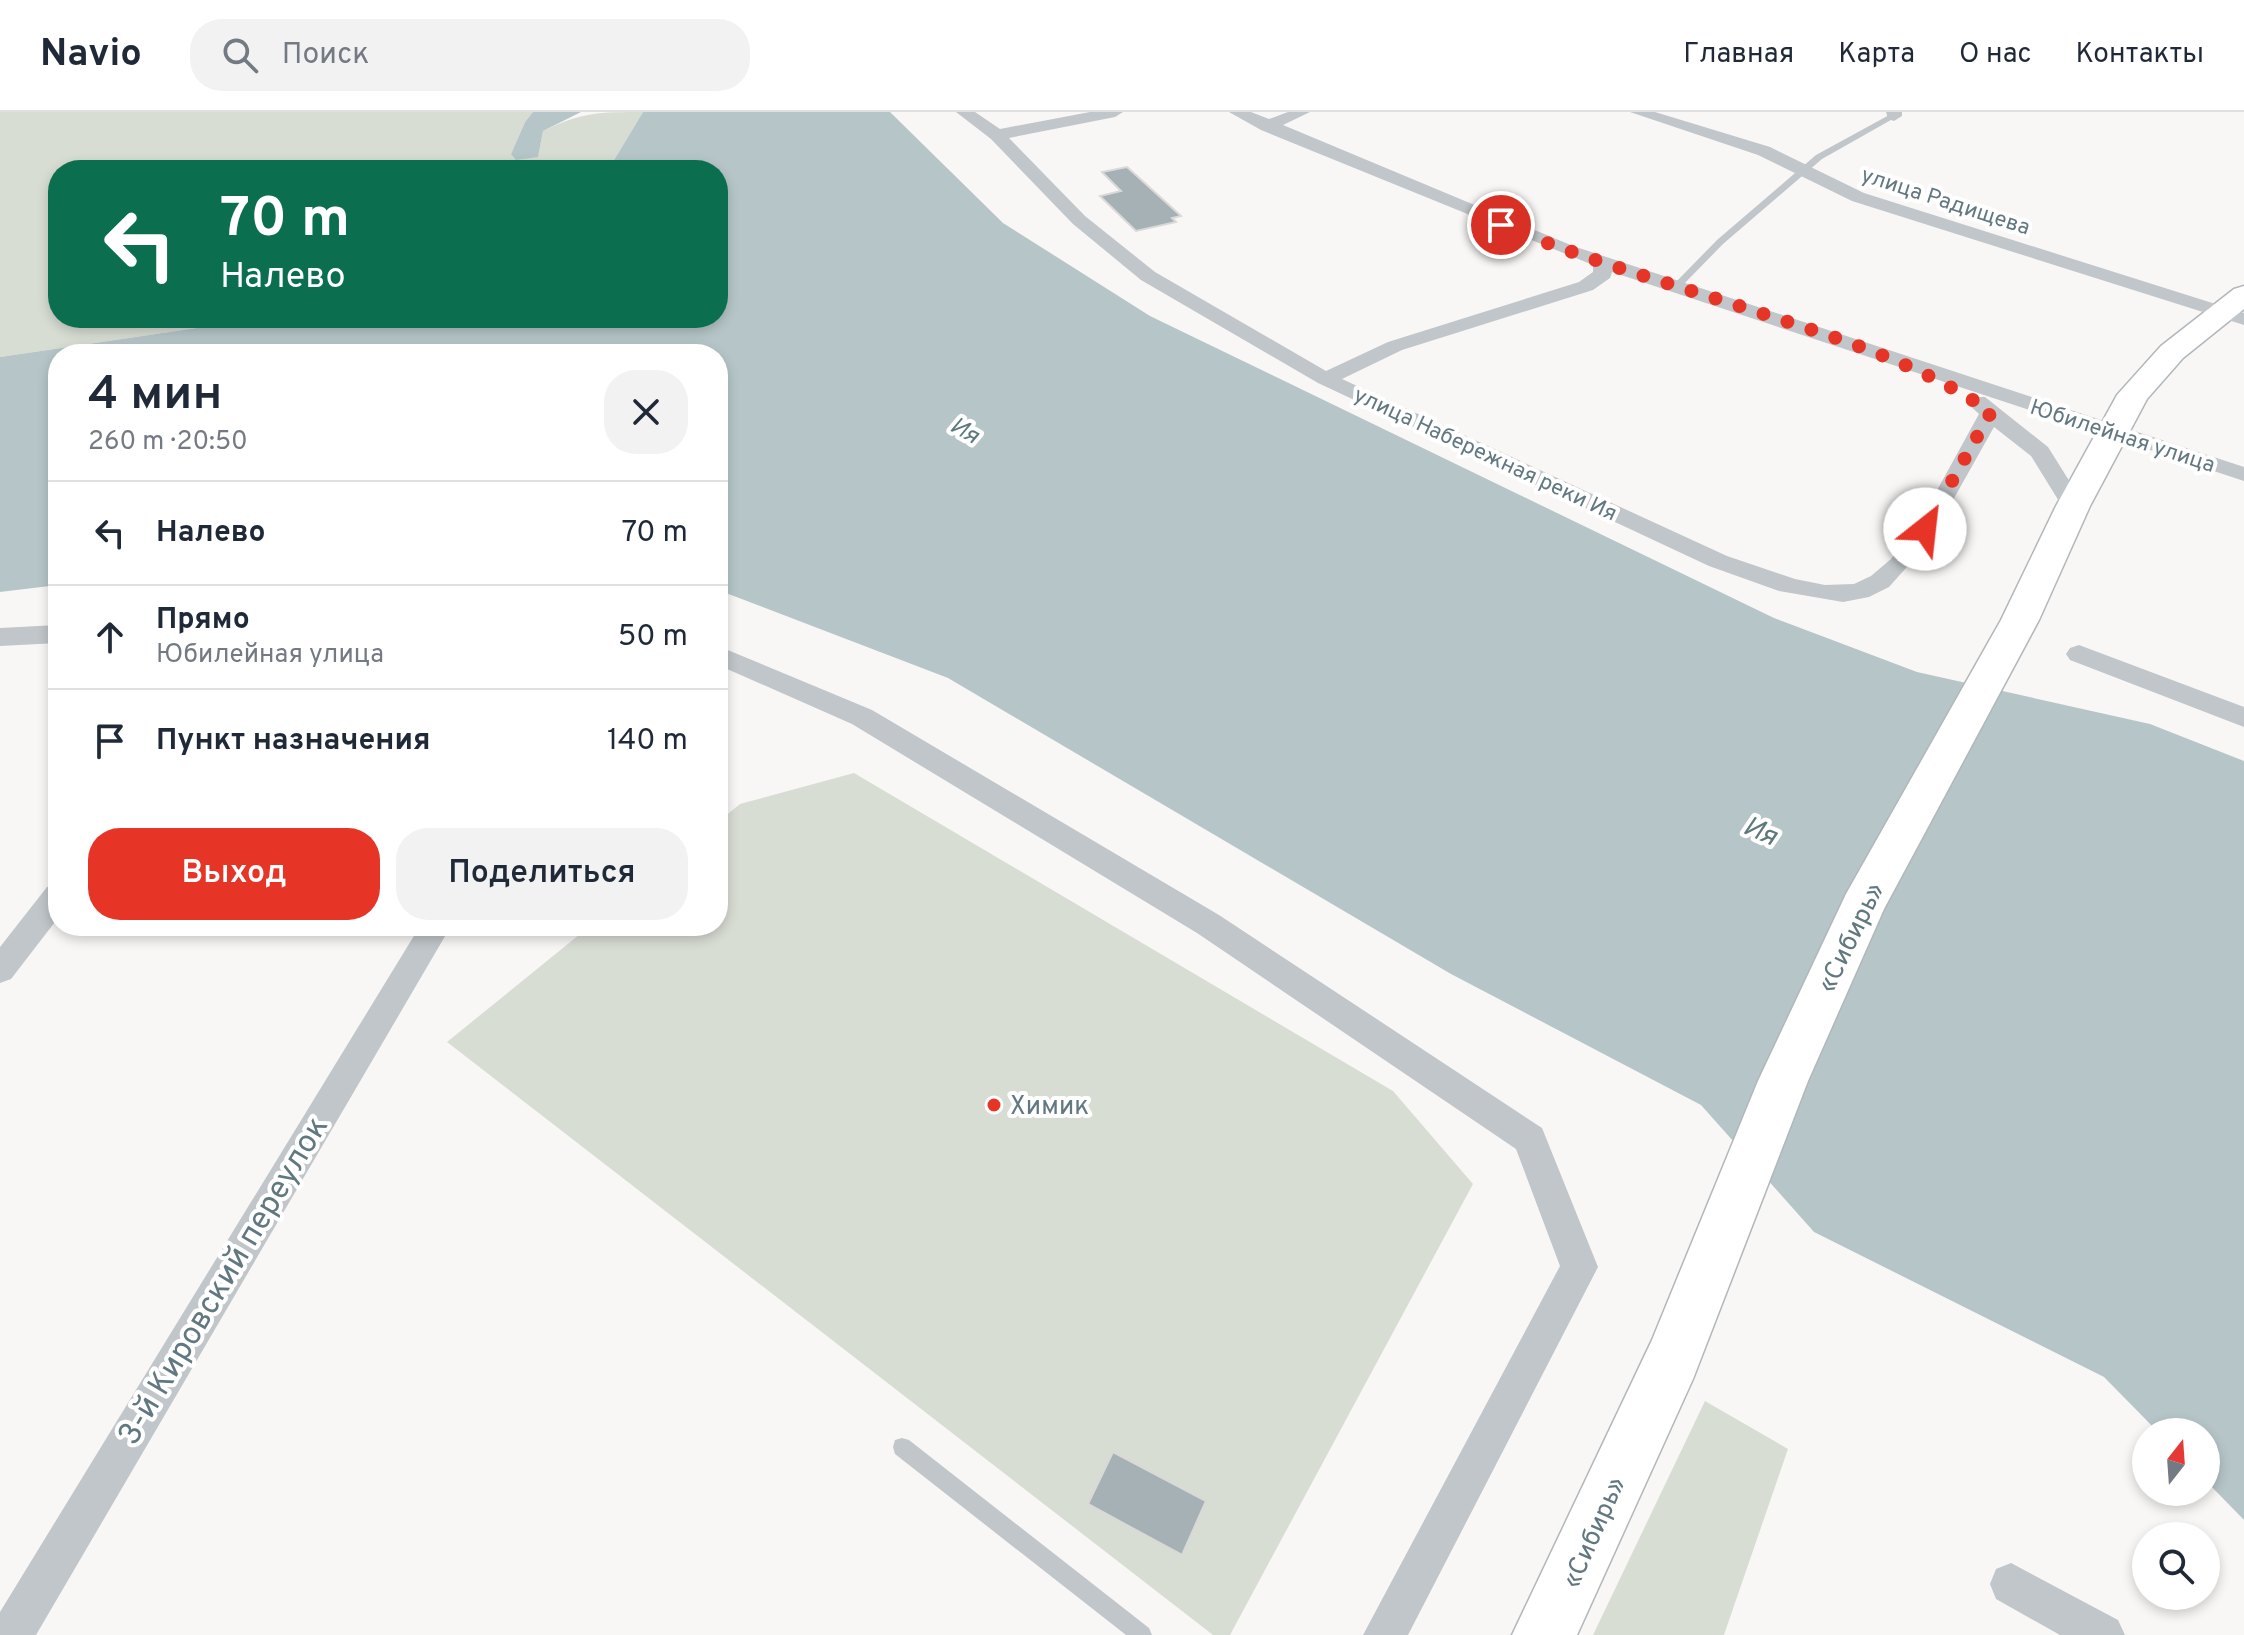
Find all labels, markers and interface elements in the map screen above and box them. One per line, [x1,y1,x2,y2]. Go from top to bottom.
search box [190,19,750,91]
text: Navio [40,31,142,80]
icon: search [218,33,262,77]
text: Поиск [282,37,369,74]
text: Главная [1683,37,1794,73]
text: Карта [1838,37,1915,73]
text: О нас [1959,37,2032,73]
text: Контакты [2076,37,2204,73]
street label: улица Радищева [1857,162,2033,242]
text: 70 m [220,186,350,256]
pin [1467,191,1535,259]
icon: left [88,192,192,296]
icon: arrive [1479,203,1523,247]
text: Налево [220,255,346,301]
text: 4 мин [88,366,222,426]
button: close [604,370,688,454]
street label: улица Набережная реки Ия [1349,382,1621,528]
street label: Юбилейная улица [2026,395,2218,480]
water label: Ия [944,412,984,452]
text: 260 m · 20:50 [88,426,248,459]
position arrow [1883,487,1967,571]
icon: left [88,511,132,555]
text: Налево [156,515,265,552]
text: 70 m [622,515,688,552]
text: Прямо [156,602,250,639]
icon: ahead [88,615,132,659]
text: 50 m [618,619,688,656]
text: Юбилейная улица [156,639,384,672]
icon: arrive [88,719,132,763]
text: Пункт назначения [156,723,430,760]
text: 140 m [607,723,688,760]
water label: Ия [1737,809,1783,856]
button: Выход [88,828,380,920]
button: Поделиться [396,828,688,920]
street label: «Сибирь» [1812,878,1893,998]
place label: Химик [1010,1091,1089,1124]
marker: Химик [985,1096,1003,1114]
street label: 3-й Кировский переулок [110,1110,339,1453]
north arrow [2132,1418,2220,1506]
map controls [2132,1418,2220,1610]
street label: «Сибирь» [1556,1472,1634,1594]
button: search [2132,1522,2220,1610]

